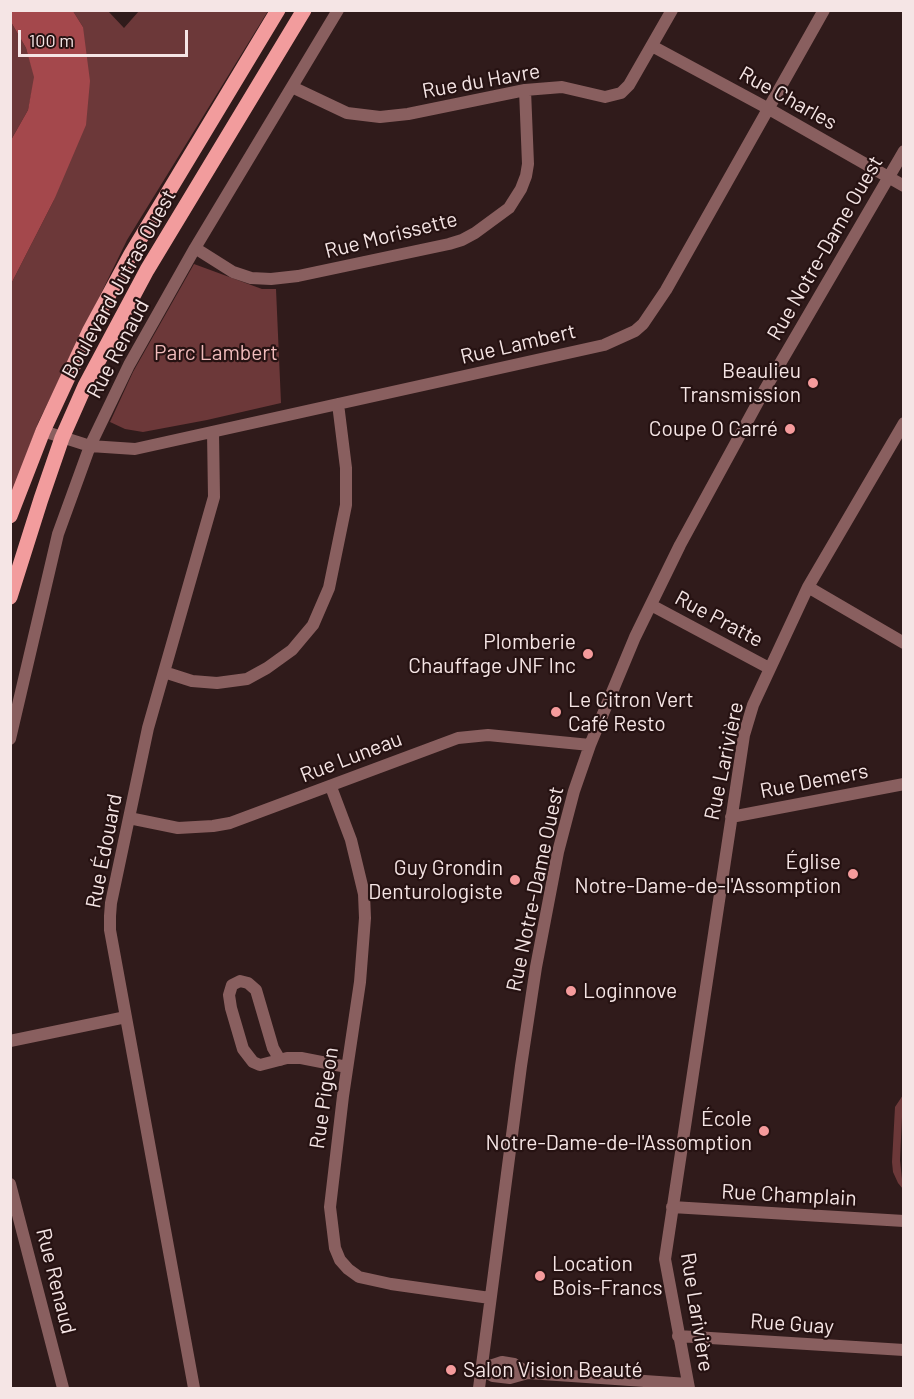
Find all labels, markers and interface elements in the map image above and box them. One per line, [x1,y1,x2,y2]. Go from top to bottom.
scale bar [21,18,190,56]
text: 100 m [29,29,74,51]
street label: Rue du Havre [420,58,542,104]
street label: Rue Charles [735,61,841,135]
street label: Rue Notre-Dame Ouest [762,151,888,345]
street label: Boulevard Jutras Ouest [57,185,181,383]
street label: Rue Morissette [322,206,460,264]
street label: Rue Renaud [81,295,155,403]
street label: Rue Lambert [458,318,578,370]
park label: Parc Lambert [154,340,278,366]
place label: Beaulieu Transmission [680,358,801,408]
marker: Beaulieu Transmission [806,376,820,390]
place label: Coupe O Carré [649,416,778,442]
marker: Coupe O Carré [783,422,797,436]
street label: Rue Pratte [671,585,767,653]
place label: Plomberie Chauffage JNF Inc [408,629,576,679]
marker: Plomberie Chauffage JNF Inc [581,647,595,661]
place label: Le Citron Vert Café Resto [568,687,694,737]
street label: Rue Larivière [699,699,749,823]
marker: Le Citron Vert Café Resto [549,705,563,719]
street label: Rue Luneau [297,726,405,788]
street label: Rue Demers [758,758,870,804]
street label: Rue Notre-Dame Ouest [501,784,569,994]
street label: Rue Édouard [81,792,127,910]
place label: Église Notre-Dame-de-l'Assomption [574,849,841,899]
place label: Guy Grondin Denturologiste [368,855,503,905]
marker: Église Notre-Dame-de-l'Assomption [846,867,860,881]
marker: Guy Grondin Denturologiste [508,873,522,887]
place label: Loginnove [583,978,677,1004]
marker: Loginnove [564,984,578,998]
street label: Rue Pigeon [304,1046,344,1150]
place label: École Notre-Dame-de-l'Assomption [485,1106,752,1156]
marker: École Notre-Dame-de-l'Assomption [757,1124,771,1138]
street label: Rue Champlain [721,1179,857,1211]
street label: Rue Renaud [31,1225,81,1337]
place label: Location Bois-Francs [552,1251,663,1301]
street label: Rue Larivière [675,1251,719,1373]
marker: Location Bois-Francs [533,1269,547,1283]
street label: Rue Guay [749,1309,835,1339]
place label: Salon Vision Beauté [463,1357,643,1383]
marker: Salon Vision Beauté [444,1363,458,1377]

